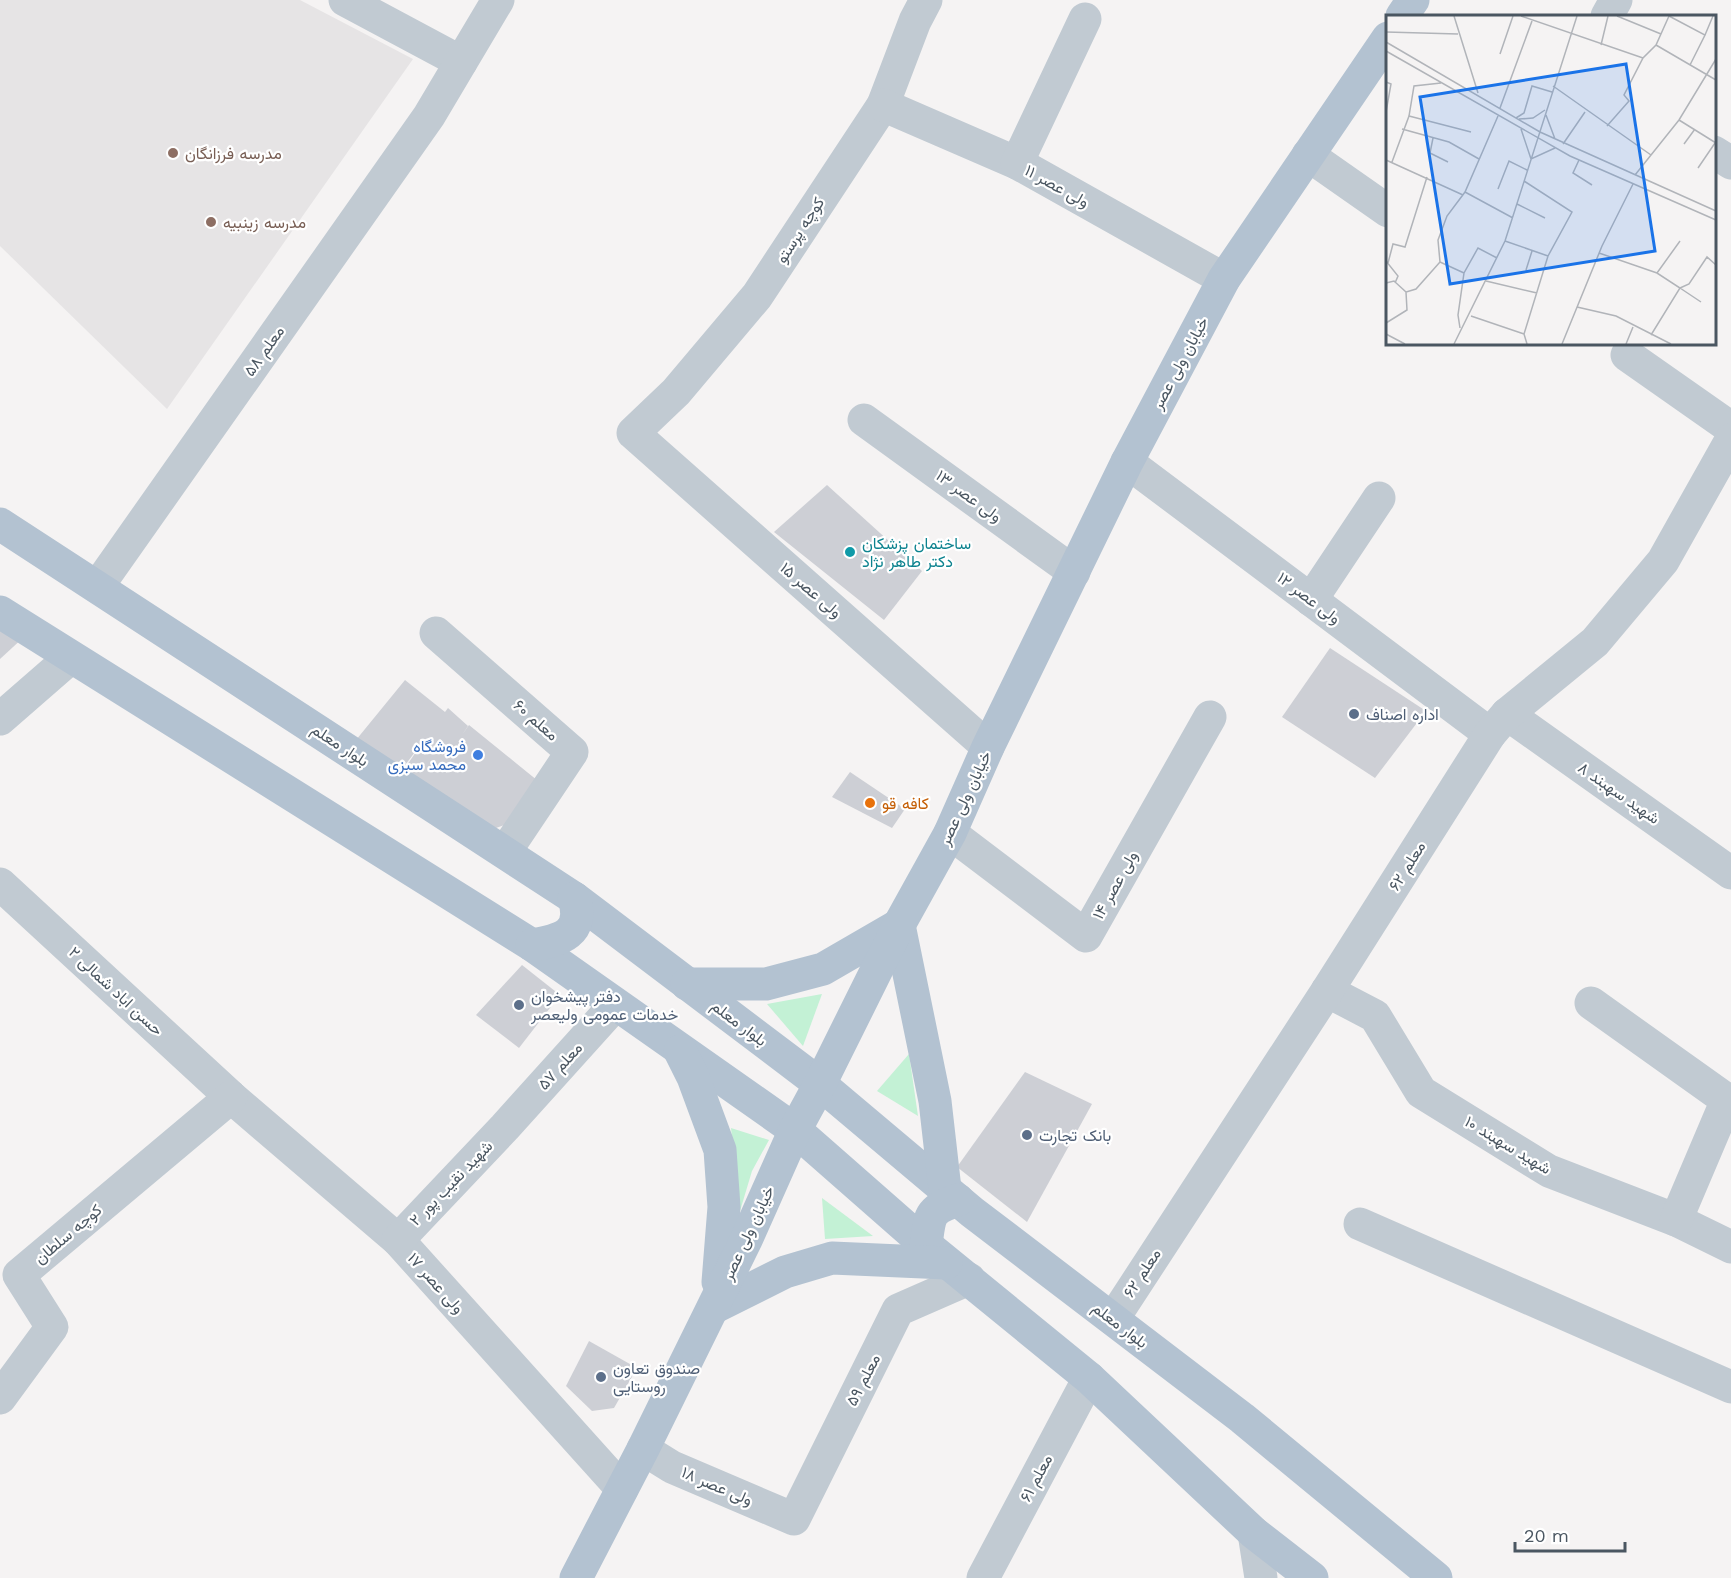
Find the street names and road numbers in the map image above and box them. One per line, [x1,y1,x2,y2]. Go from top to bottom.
street label: ولی عصر ۱۱ [1021,161,1092,212]
street label: کوچه پرستو [772,194,830,268]
street label: خیابان ولی عصر [1147,313,1213,414]
street label: معلم ۵۸ [240,322,289,380]
street label: ولی عصر ۱۳ [932,466,1006,527]
street label: ولی عصر ۱۵ [776,558,846,623]
street label: ولی عصر ۱۲ [1273,568,1344,629]
street label: معلم ۶۰ [509,695,562,745]
street label: بلوار معلم [307,719,372,771]
street label: خیابان ولی عصر [934,748,996,849]
street label: شهید سهبند ۸ [1574,758,1663,829]
street label: معلم ۶۲ [1384,838,1430,895]
street label: ولی عصر ۱۴ [1088,848,1142,923]
street label: حسن اباد شمالی ۲ [64,943,167,1040]
street label: بلوار معلم [707,996,770,1051]
street label: معلم ۵۷ [534,1038,587,1094]
street label: شهید سهبند ۱۰ [1461,1112,1555,1179]
street label: شهید نقیب پور ۲ [406,1136,498,1231]
street label: خیابان ولی عصر [717,1183,779,1284]
street label: کوچه سلطان [30,1200,107,1269]
street label: معلم ۶۲ [1119,1245,1166,1302]
street label: ولی عصر ۱۷ [403,1249,468,1318]
street label: بلوار معلم [1088,1298,1151,1353]
street label: معلم ۵۹ [842,1351,885,1410]
street label: معلم ۶۱ [1016,1451,1057,1505]
street label: ولی عصر ۱۸ [678,1463,755,1510]

